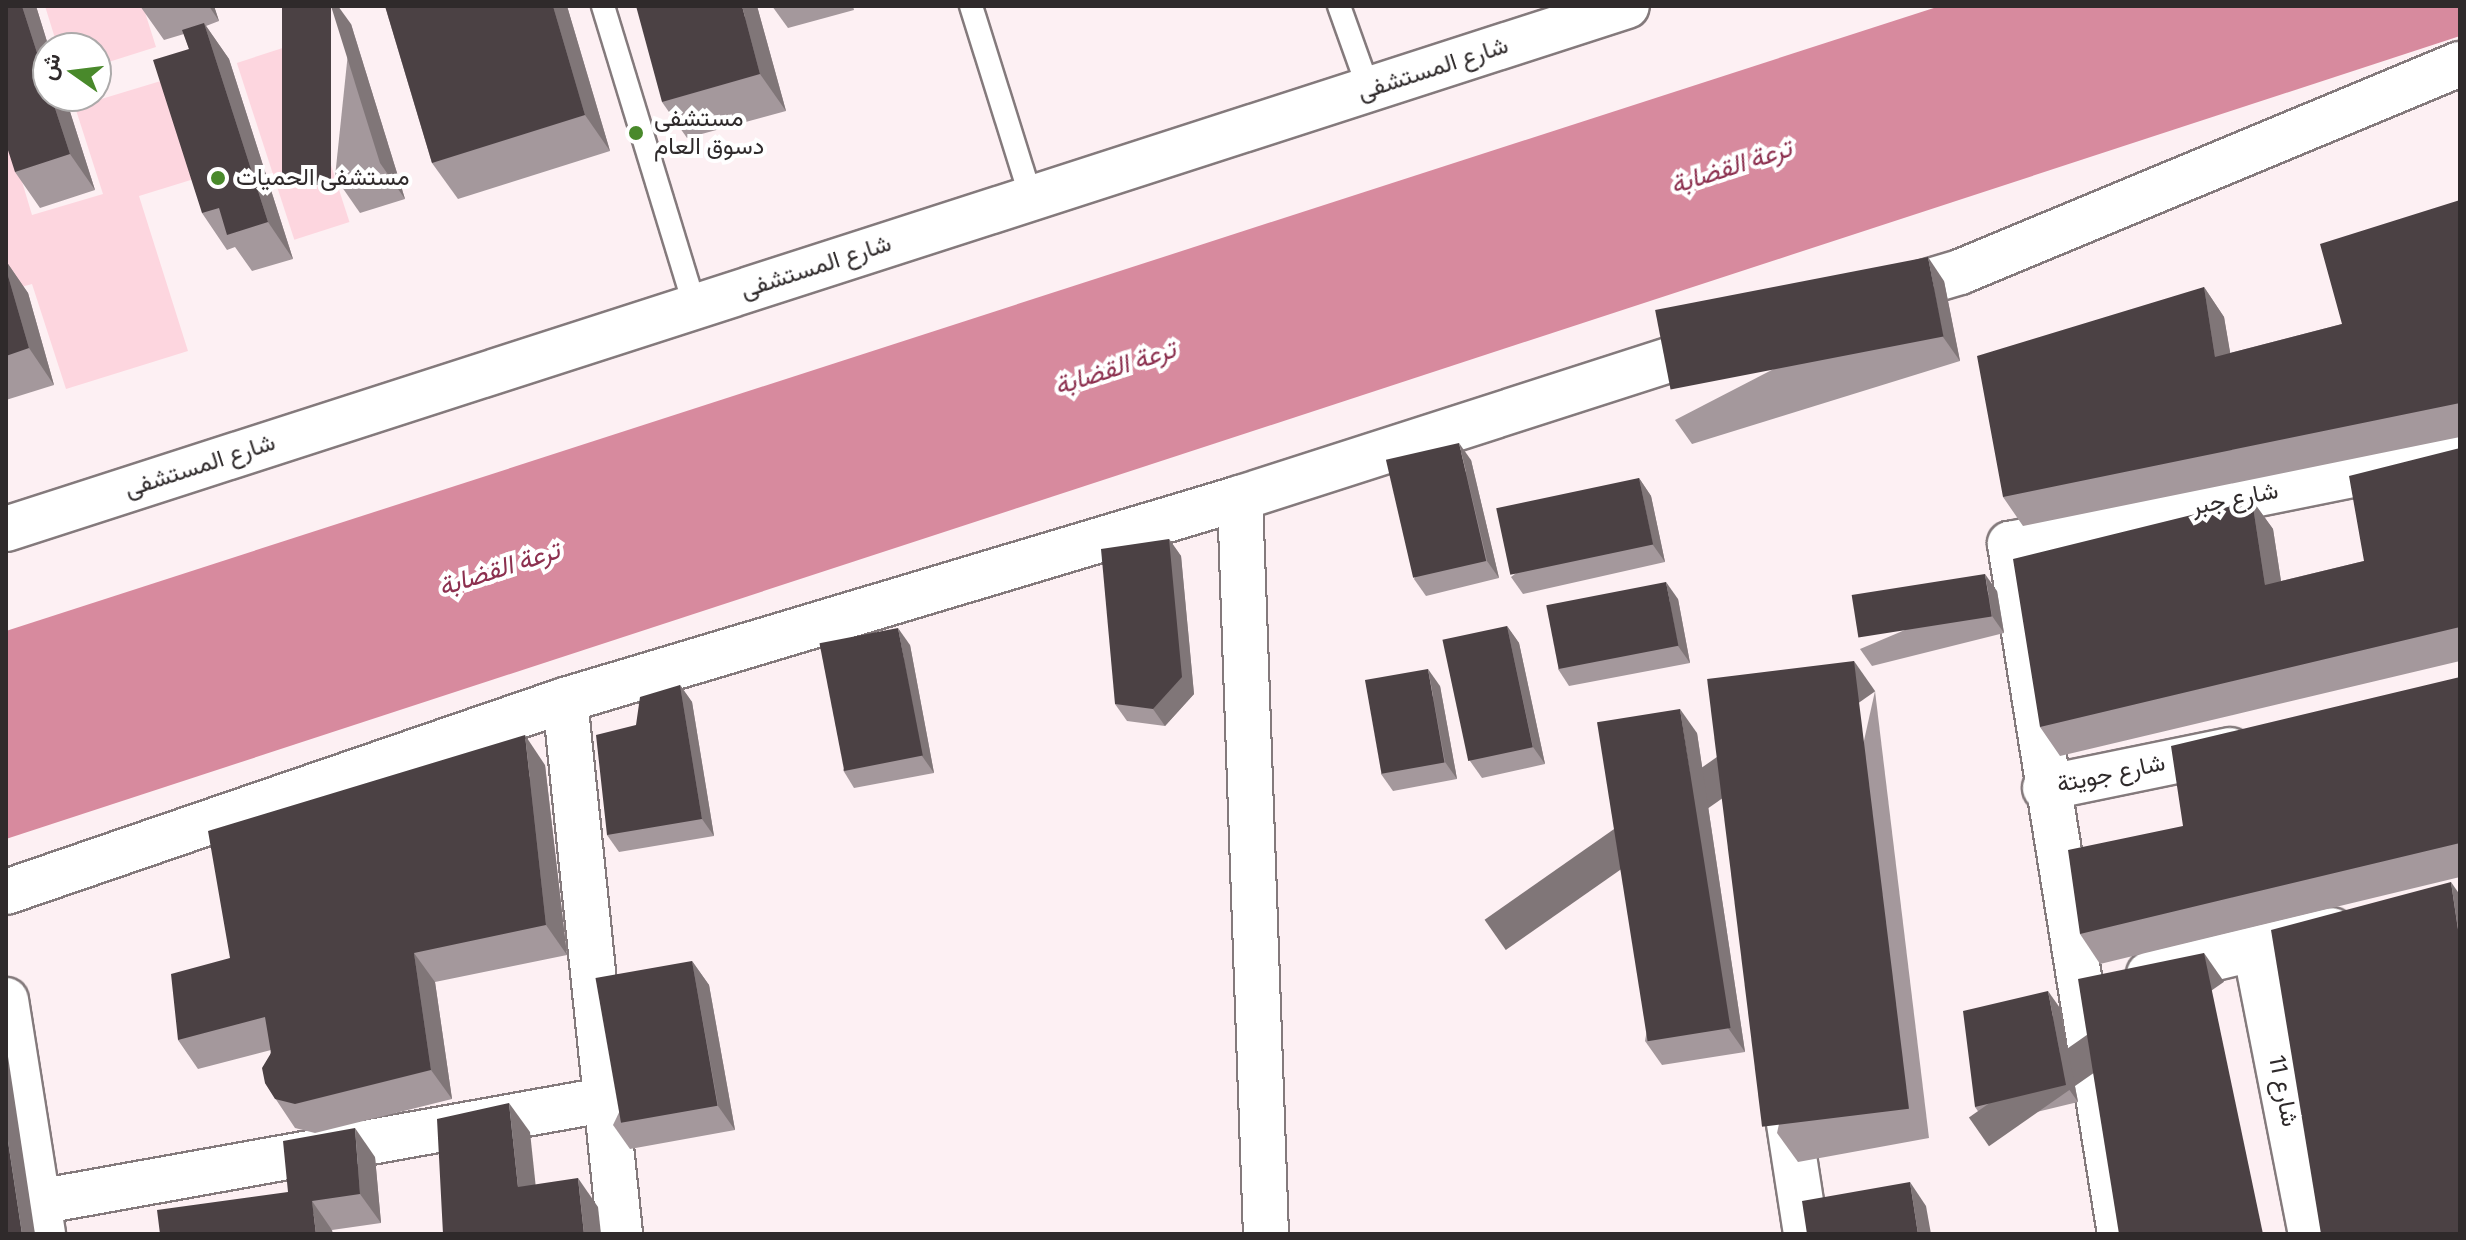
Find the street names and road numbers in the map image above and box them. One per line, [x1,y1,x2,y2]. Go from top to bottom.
street label: شارع المستشفى [1354,31,1512,107]
street label: شارع المستشفى [737,229,895,305]
street label: شارع المستشفى [121,428,279,504]
street label: شارع جبر [2189,477,2281,521]
street label: شارع جويتة [2054,749,2168,799]
street label: شارع 11 [2262,1053,2304,1129]

